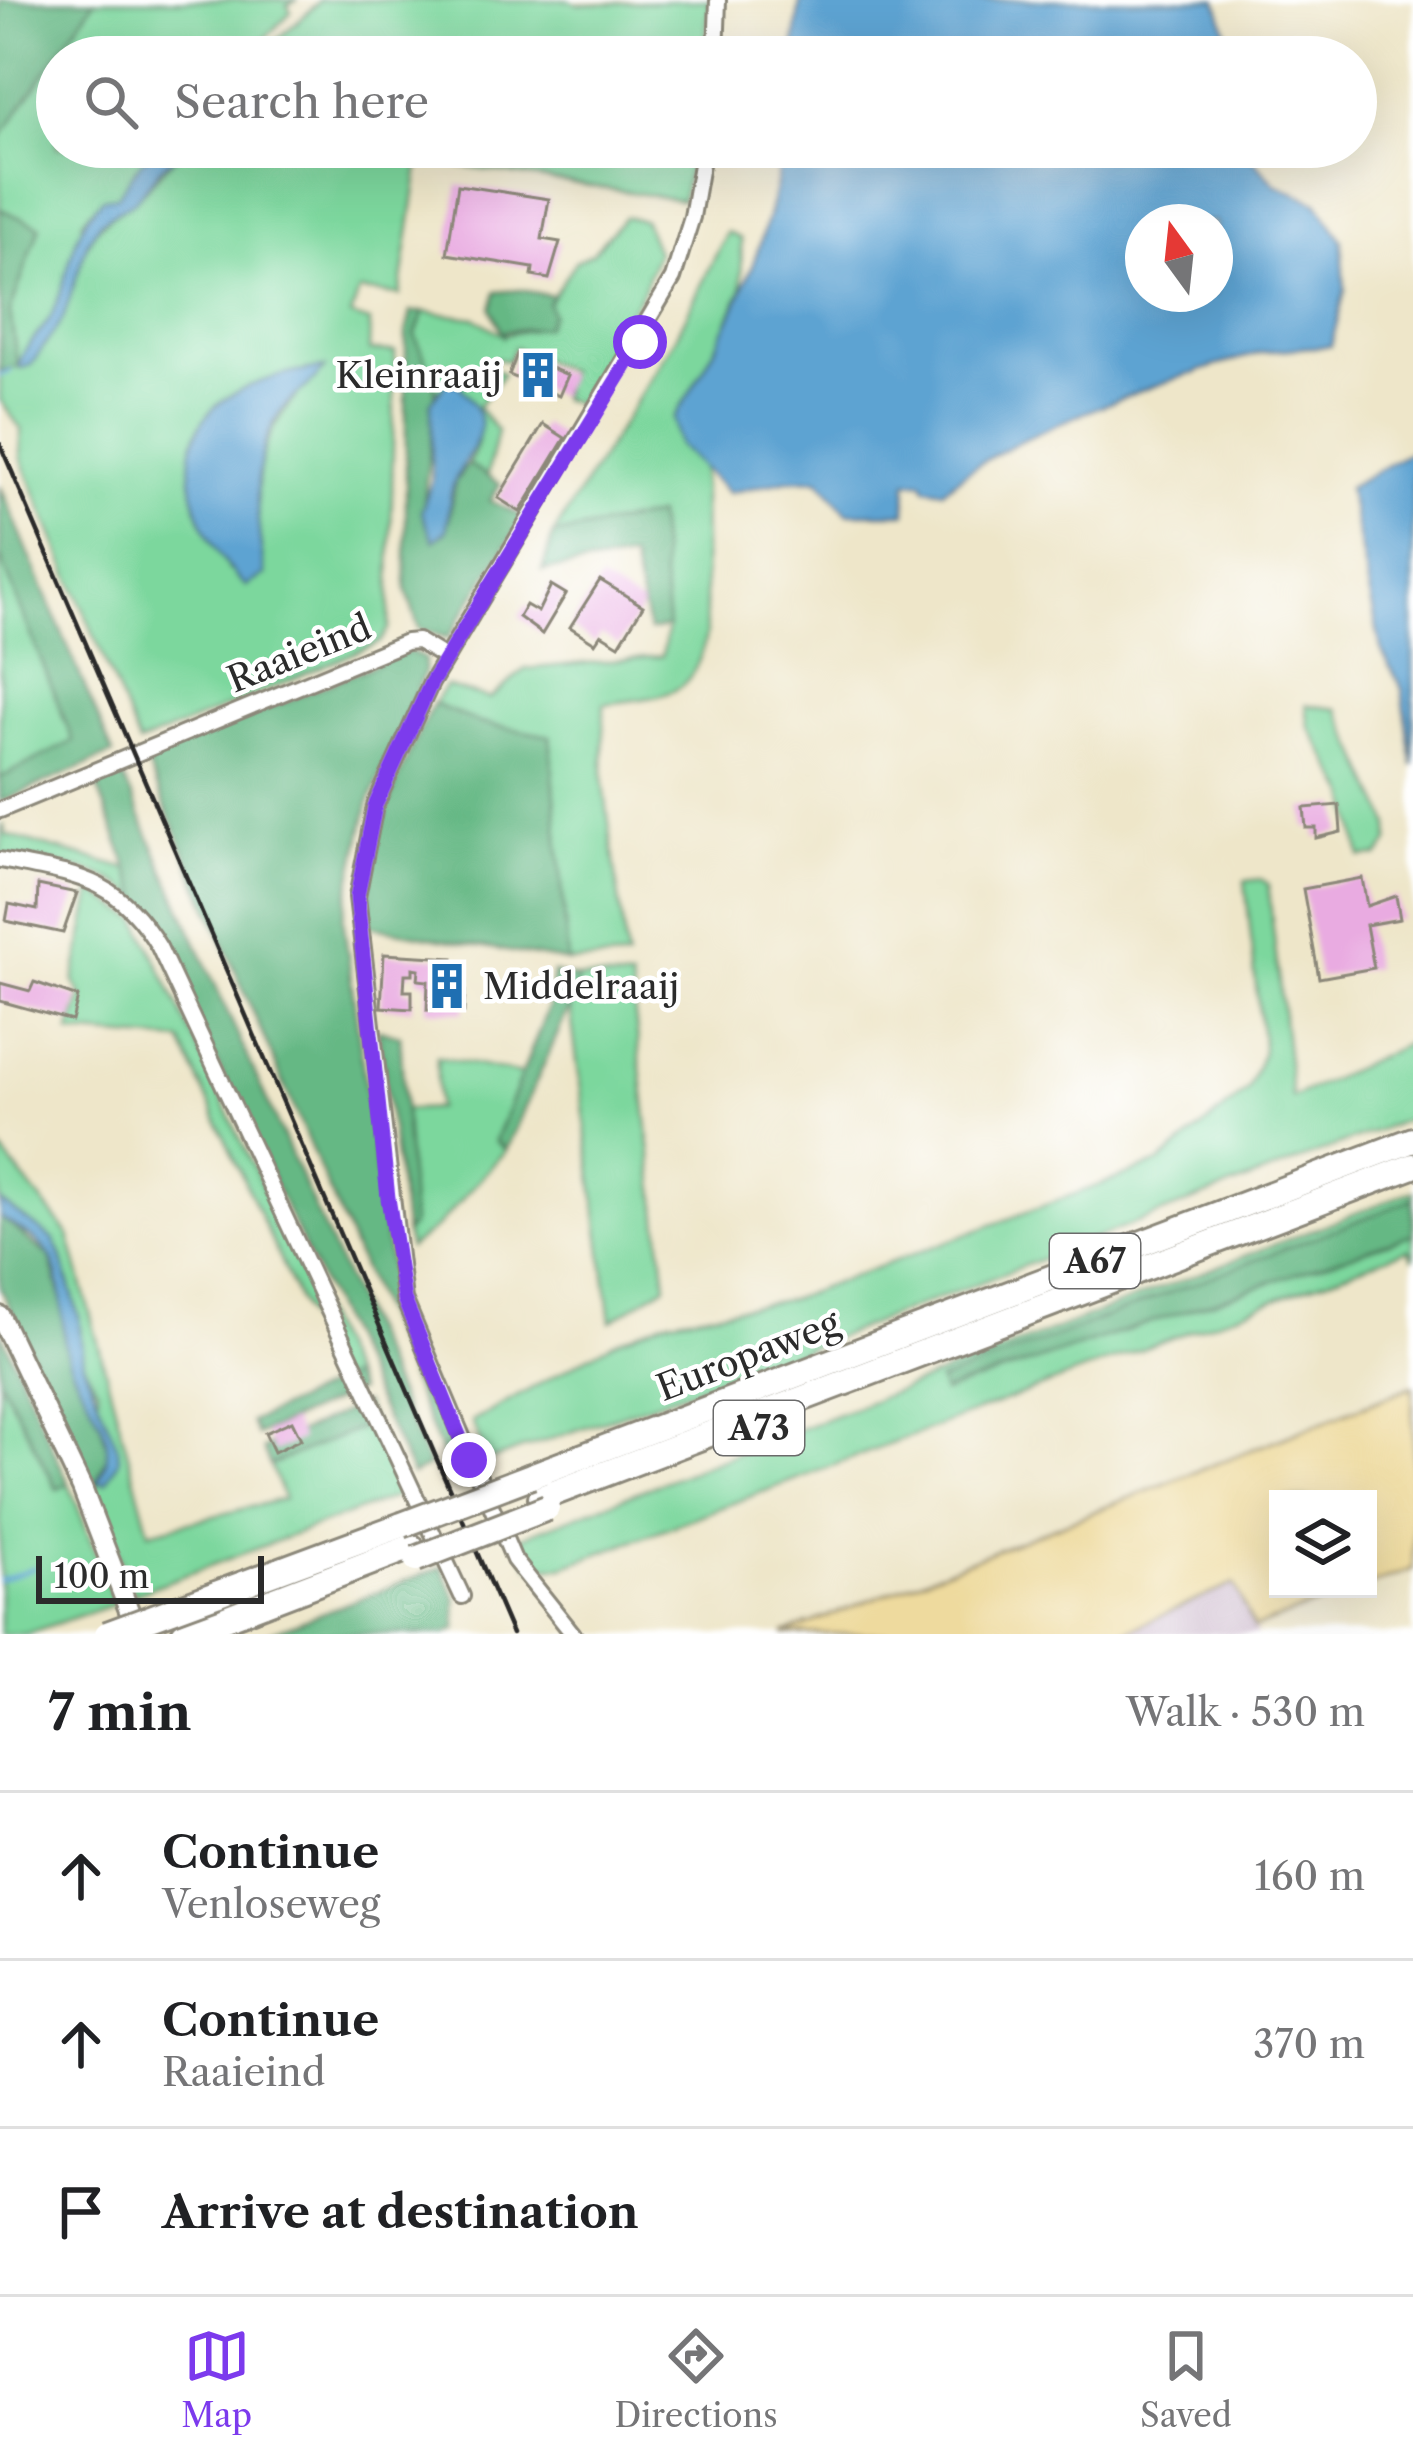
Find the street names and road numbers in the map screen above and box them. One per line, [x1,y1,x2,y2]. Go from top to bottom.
street label: Raaieind [221,604,377,702]
road number: A67 [1050,1234,1140,1288]
street label: Europaweg [650,1300,846,1410]
road number: A73 [714,1401,804,1455]

